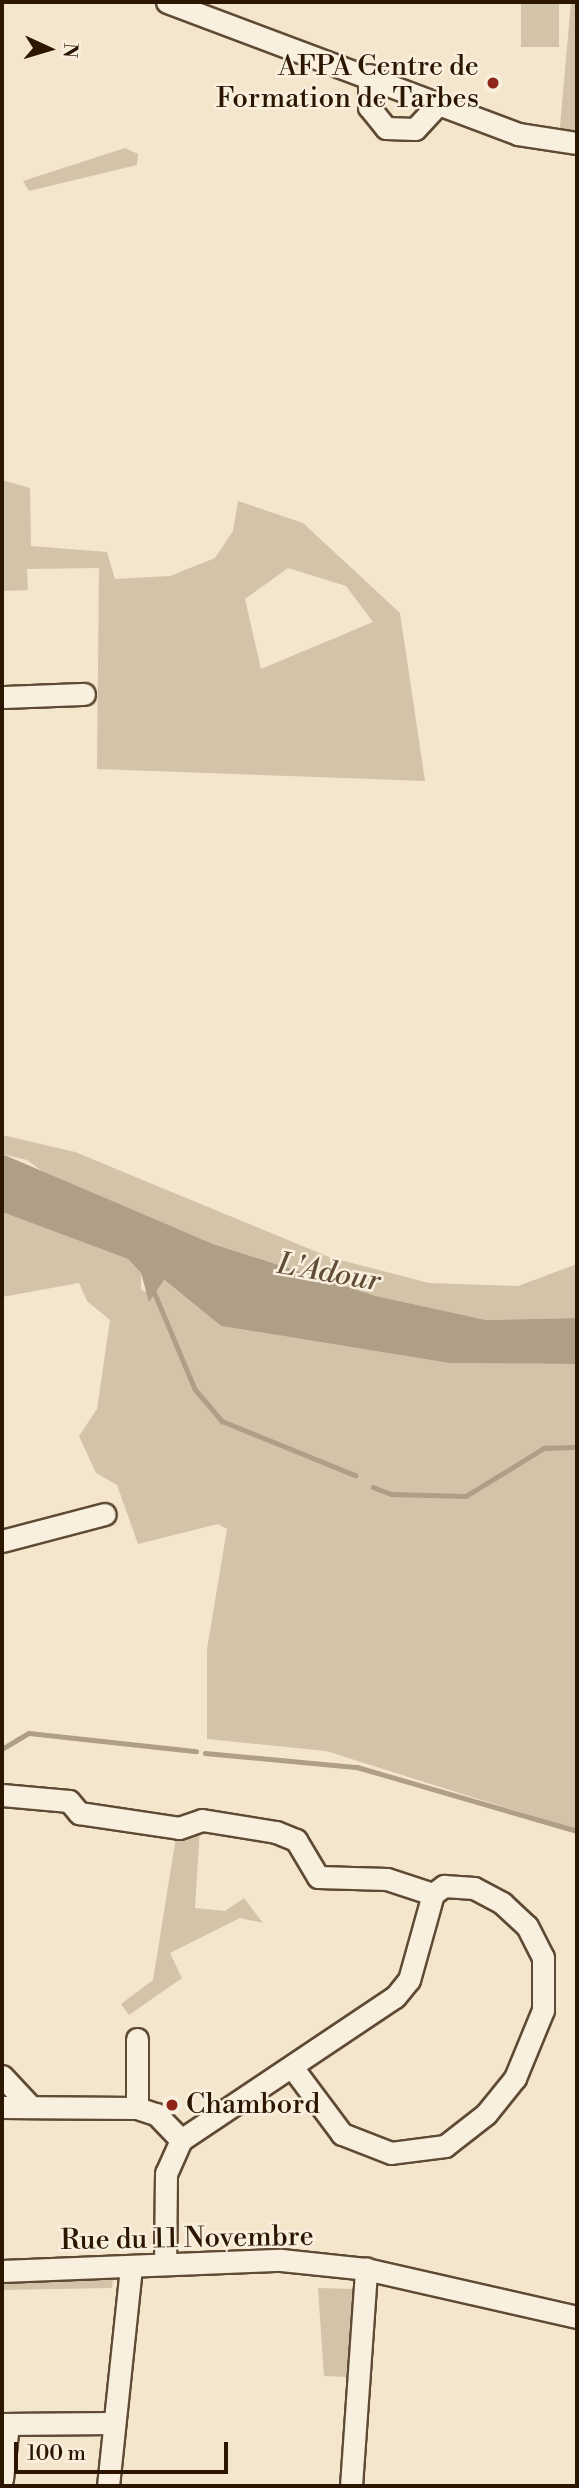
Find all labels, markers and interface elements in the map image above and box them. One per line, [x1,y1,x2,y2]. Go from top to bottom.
north arrow [14,14,84,84]
text: N [57,42,82,59]
place label: AFPA Centre de Formation de Tarbes [216,50,479,116]
marker: AFPA Centre de Formation de Tarbes [485,75,501,91]
water label: L'Adour [275,1246,383,1300]
place label: Chambord [186,2088,320,2122]
marker: Chambord [164,2097,180,2113]
street label: Rue du 11 Novembre [60,2220,314,2258]
scale bar [18,2428,231,2472]
text: 100 m [27,2441,86,2467]

